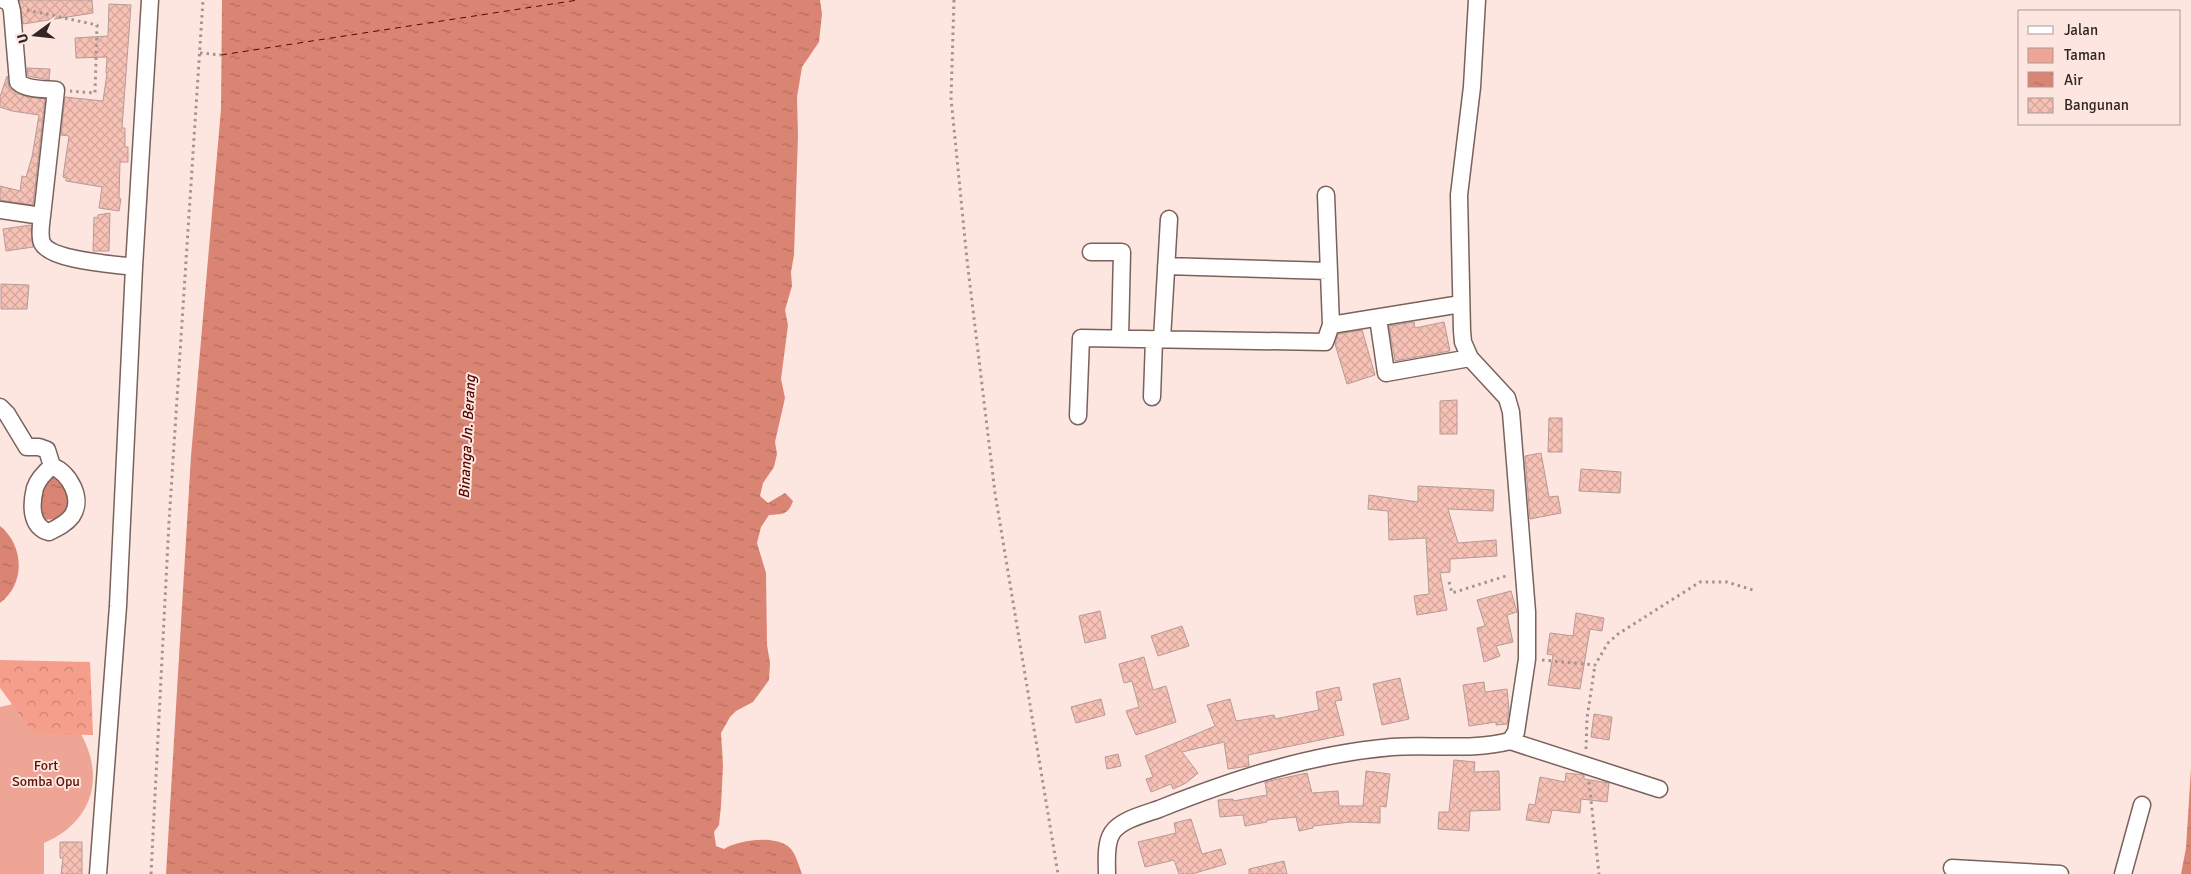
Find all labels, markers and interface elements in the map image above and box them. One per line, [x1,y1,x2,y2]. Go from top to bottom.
north arrow [10,10,60,60]
legend [2018,10,2181,125]
text: Jalan [2064,21,2098,39]
text: U [13,31,32,45]
text: Taman [2064,46,2106,64]
text: Air [2064,71,2083,89]
text: Bangunan [2064,96,2129,114]
water label: Binanga Jn. Berang [455,374,479,499]
park label: Fort Somba Opu [12,757,80,790]

